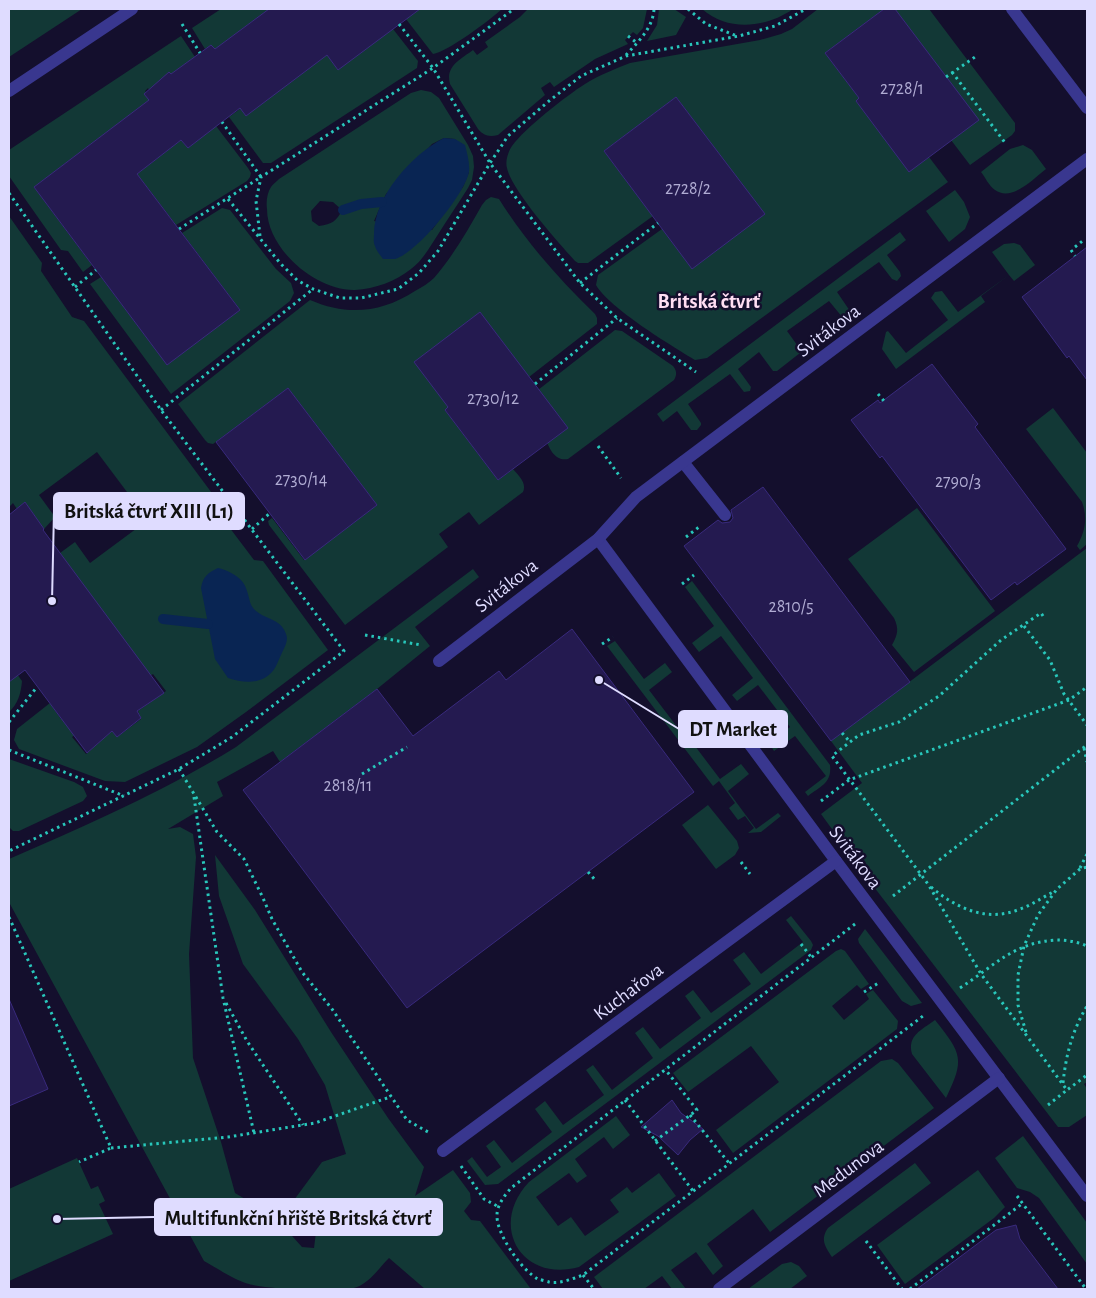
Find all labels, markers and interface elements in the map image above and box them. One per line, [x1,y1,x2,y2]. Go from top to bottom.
house number: 2728/1 [880,80,924,98]
house number: 2728/2 [665,180,711,198]
district label: Britská čtvrť [658,291,761,312]
street label: Svitákova [793,301,864,361]
house number: 2730/12 [467,390,519,408]
house number: 2730/14 [275,471,328,489]
house number: 2790/3 [935,473,981,491]
callout: Britská čtvrť XIII (L1) [54,493,244,529]
text: Britská čtvrť XIII (L1) [64,501,234,522]
street label: Svitákova [471,555,542,616]
house number: 2810/5 [768,598,814,616]
callout: DT Market [679,711,787,747]
text: DT Market [689,719,777,740]
house number: 2818/11 [324,777,373,795]
street label: Svitákova [825,822,885,893]
street label: Kuchařova [590,959,667,1024]
street label: Medunova [810,1136,887,1202]
callout: Multifunkční hřiště Britská čtvrť [155,1199,442,1235]
text: Multifunkční hřiště Britská čtvrť [164,1208,432,1229]

